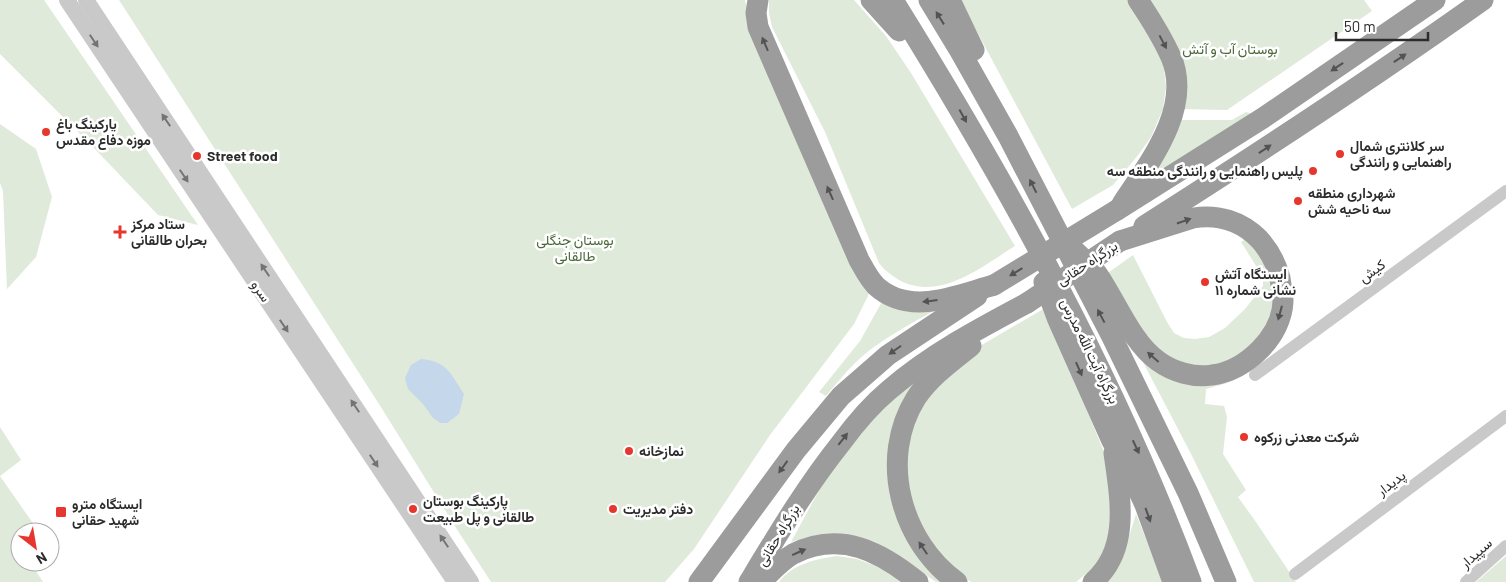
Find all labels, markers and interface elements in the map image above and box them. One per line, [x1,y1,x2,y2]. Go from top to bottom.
scale bar [1336,10,1428,42]
one-way arrow [935,11,944,24]
text: 50 m [1344,17,1376,35]
one-way arrow [89,34,99,47]
one-way arrow [1159,35,1167,49]
one-way arrow [760,37,768,51]
park label: بوستان آب و آتش [1182,40,1278,58]
one-way arrow [1393,54,1407,63]
one-way arrow [1330,62,1344,72]
one-way arrow [959,110,968,123]
one-way arrow [161,114,170,127]
place label: پارکینگ باغ موزه دفاع مقدس [56,115,151,150]
marker: پارکینگ باغ موزه دفاع مقدس [40,126,52,138]
place label: سر کلانتری شمال راهنمایی و رانندگی [1350,137,1452,171]
one-way arrow [1258,144,1272,154]
place label: Street food [207,147,278,164]
marker: سر کلانتری شمال راهنمایی و رانندگی [1334,148,1346,160]
marker: Street food [191,150,203,162]
place label: پلیس راهنمایی و رانندگی منطقه سه [1107,162,1303,181]
marker: پلیس راهنمایی و رانندگی منطقه سه [1307,165,1319,177]
one-way arrow [179,169,189,183]
one-way arrow [1029,179,1037,193]
place label: شهرداری منطقه سه ناحیه شش [1308,184,1395,218]
one-way arrow [825,186,833,200]
marker: شهرداری منطقه سه ناحیه شش [1292,195,1304,207]
place label: ستاد مرکز بحران طالقانی [130,215,207,249]
one-way arrow [1176,217,1191,224]
marker: ستاد مرکز بحران طالقانی [113,225,127,239]
park label: بوستان جنگلی طالقانی [536,231,614,265]
street label: بزرگراه حقانی [1053,237,1121,289]
street label: کیش [1355,255,1389,287]
one-way arrow [260,264,270,277]
place label: ایستگاه آتش نشانی شماره ۱۱ [1215,265,1296,299]
one-way arrow [1010,268,1023,277]
marker: ایستگاه آتش نشانی شماره ۱۱ [1199,276,1211,288]
street label: سرو [247,277,275,305]
street label: بزرگراه آیت الله مدرس [1057,295,1123,407]
one-way arrow [922,297,938,305]
one-way arrow [1276,305,1284,320]
one-way arrow [1097,309,1105,324]
one-way arrow [279,319,289,332]
one-way arrow [888,345,902,355]
one-way arrow [1146,351,1159,362]
one-way arrow [1075,361,1084,376]
one-way arrow [350,399,360,413]
place label: شرکت معدنی زرکوه [1254,428,1359,446]
marker: شرکت معدنی زرکوه [1238,431,1250,443]
one-way arrow [838,433,849,446]
one-way arrow [1131,439,1140,454]
place label: نمازخانه [639,442,684,460]
marker: نمازخانه [623,445,635,457]
one-way arrow [369,454,379,467]
one-way arrow [778,460,788,474]
street label: پدیدار [1372,466,1410,501]
place label: پارکینگ بوستان طالقانی و پل طبیعت [423,492,534,527]
place label: ایستگاه مترو شهید حقانی [72,495,142,529]
place label: دفتر مدیریت [623,500,693,518]
street label: بزرگراه حقانی [752,501,804,569]
marker: پارکینگ بوستان طالقانی و پل طبیعت [407,503,419,515]
marker: دفتر مدیریت [607,503,619,515]
marker: ایستگاه مترو شهید حقانی [54,505,68,519]
one-way arrow [1145,508,1152,523]
north arrow [10,522,60,572]
street label: سپیدار [1455,534,1497,574]
one-way arrow [440,535,449,548]
one-way arrow [918,541,927,554]
one-way arrow [792,548,806,556]
text: N [34,549,50,568]

